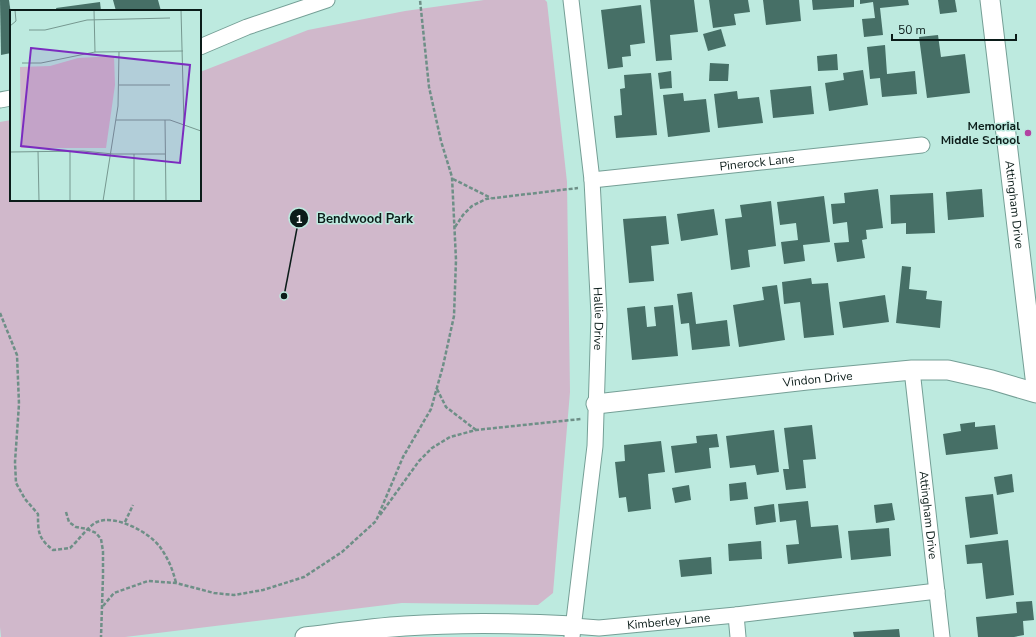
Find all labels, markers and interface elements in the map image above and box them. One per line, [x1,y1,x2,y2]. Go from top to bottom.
inset map [10,10,201,201]
scale bar [892,16,1016,42]
text: 50 m [898,22,926,38]
place label: Memorial Middle School [941,118,1020,148]
marker: Memorial Middle School [1023,128,1033,138]
street label: Pinerock Lane [719,151,795,174]
street label: Attingham Drive [1001,160,1028,249]
callout: Bendwood Park [289,206,421,231]
text: Bendwood Park [317,210,414,228]
text: 1 [295,211,303,227]
street label: Hallie Drive [590,287,607,351]
street label: Vindon Drive [781,368,853,391]
street label: Attingham Drive [915,470,941,560]
street label: Kimberley Lane [626,609,711,633]

